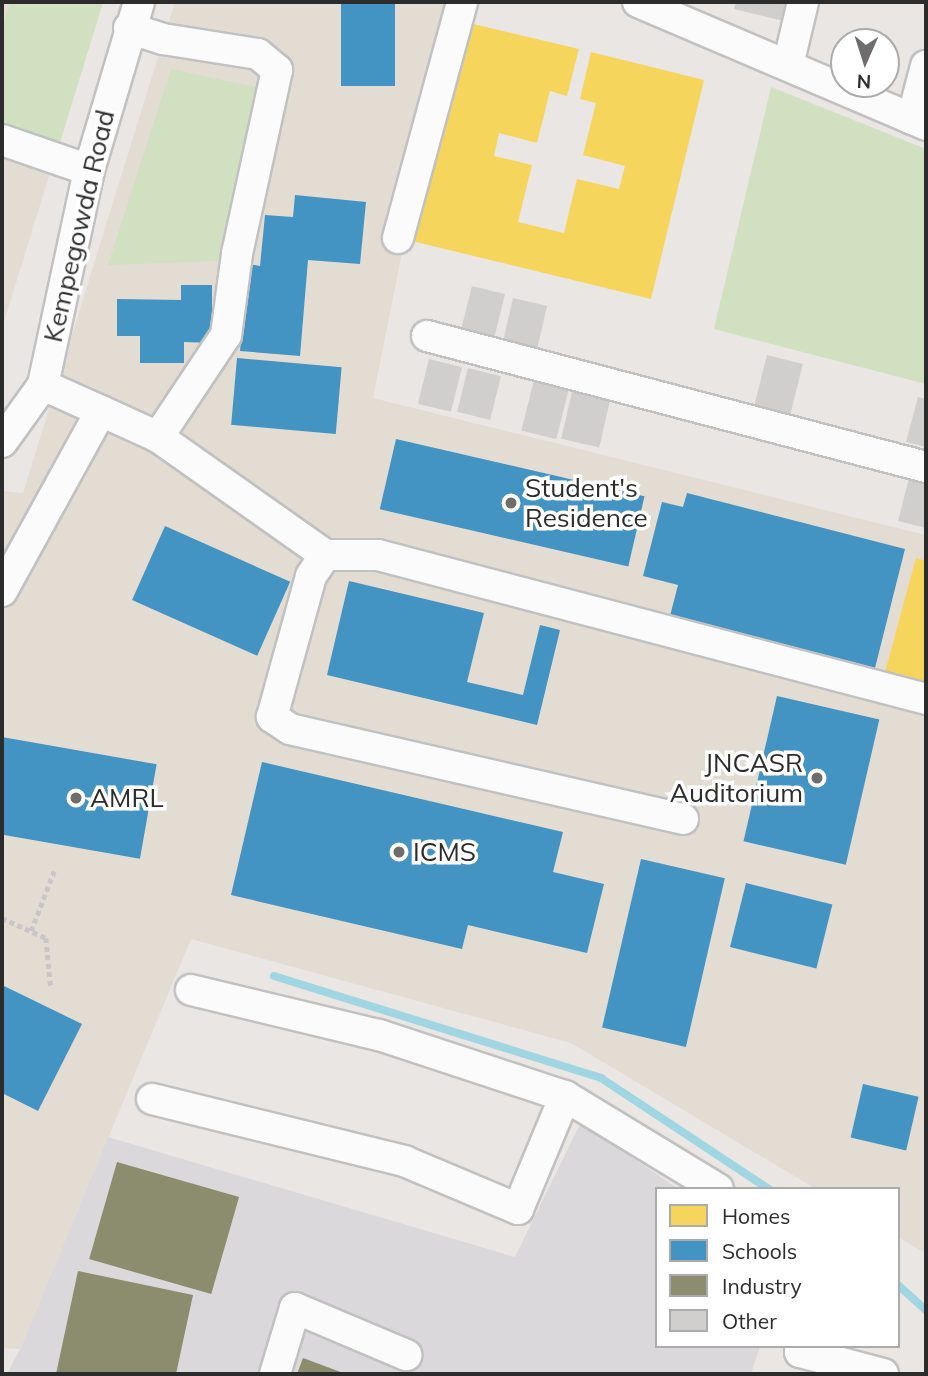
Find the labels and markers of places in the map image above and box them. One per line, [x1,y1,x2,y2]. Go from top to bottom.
place label: Student's Residence [525,472,648,534]
marker: Student's Residence [503,495,519,511]
place label: JNCASR Auditorium [670,747,803,808]
marker: JNCASR Auditorium [809,770,825,786]
place label: AMRL [90,782,164,814]
marker: AMRL [68,790,84,806]
place label: ICMS [413,836,476,868]
marker: ICMS [391,844,407,860]

